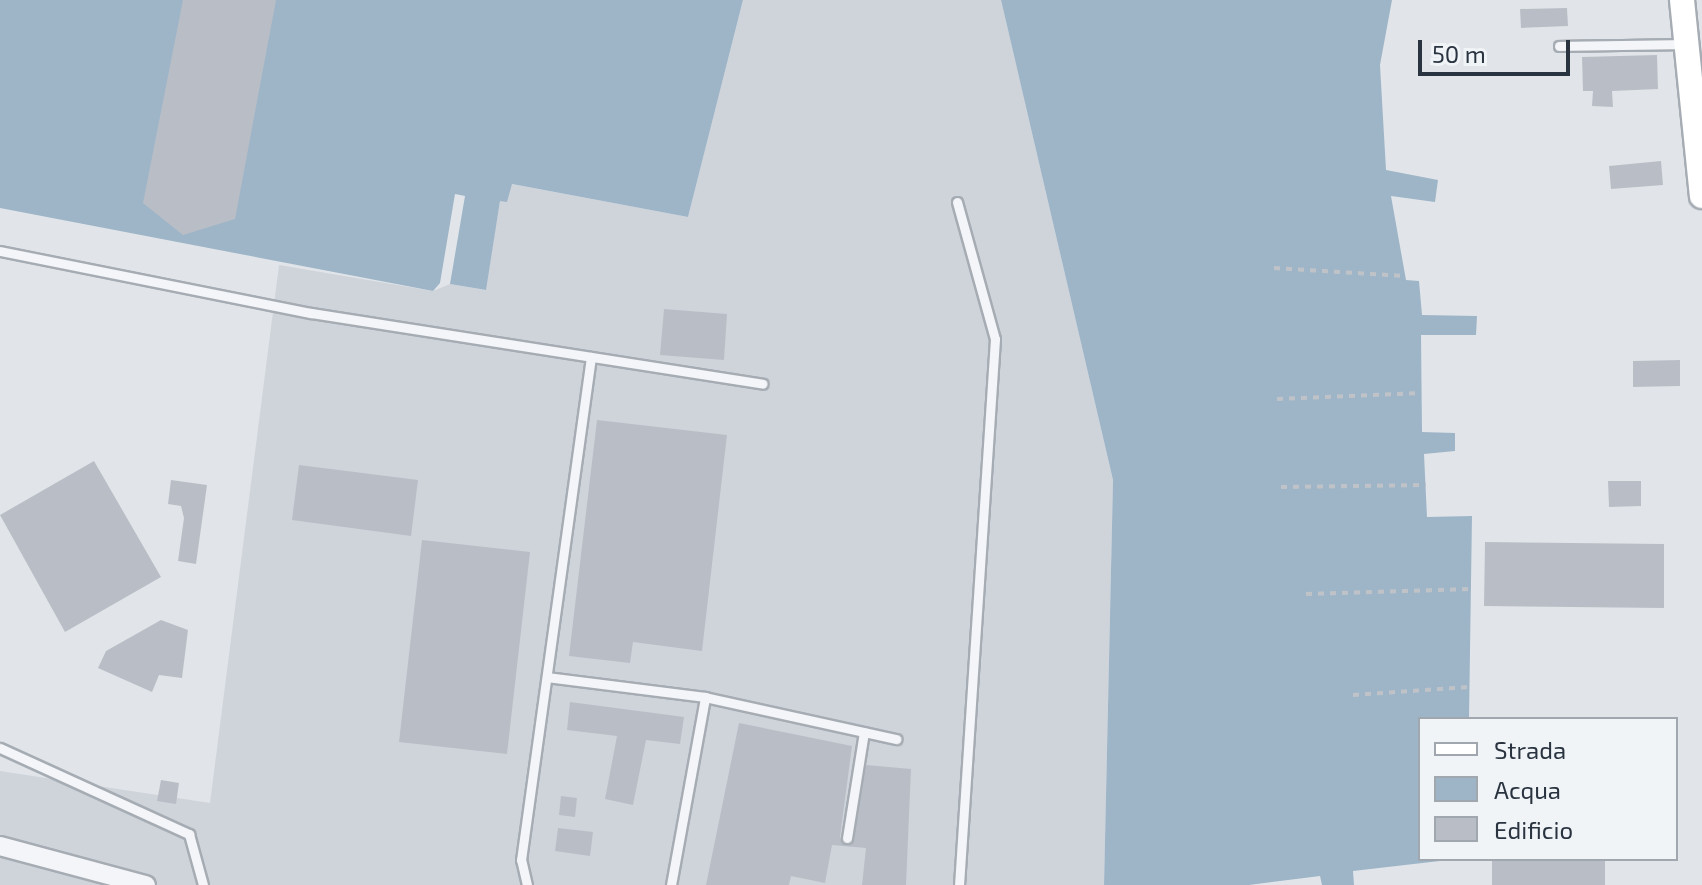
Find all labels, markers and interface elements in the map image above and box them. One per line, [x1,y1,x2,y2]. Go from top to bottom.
scale bar [1422,24,1574,74]
text: 50 m [1432,39,1486,68]
legend [1418,717,1678,861]
text: Strada [1494,735,1566,764]
text: Acqua [1494,775,1561,804]
text: Edificio [1494,815,1573,844]

